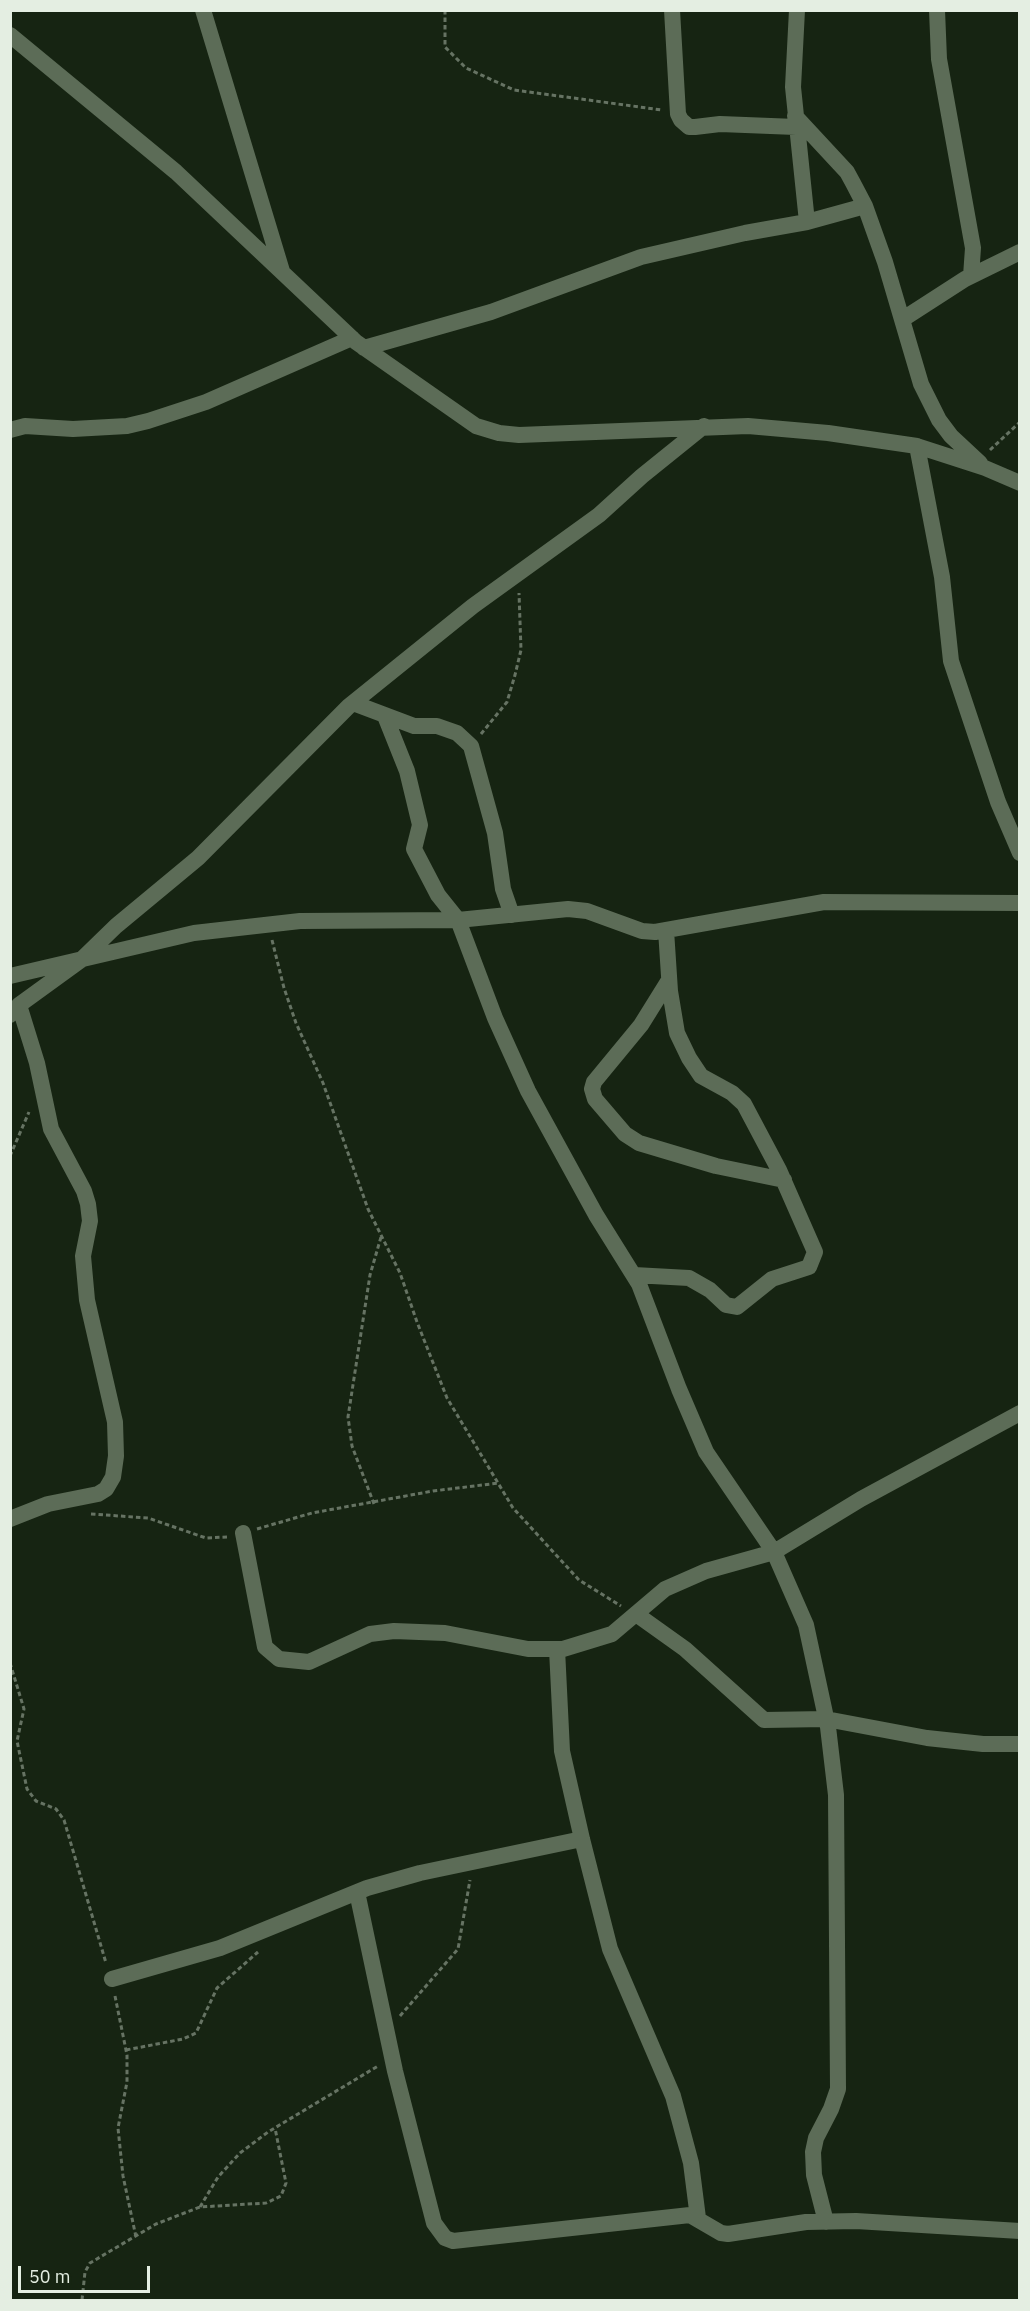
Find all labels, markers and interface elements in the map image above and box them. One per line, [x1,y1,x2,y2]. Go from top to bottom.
scale bar [21,2254,153,2292]
text: 50 m [29,2265,71,2288]

